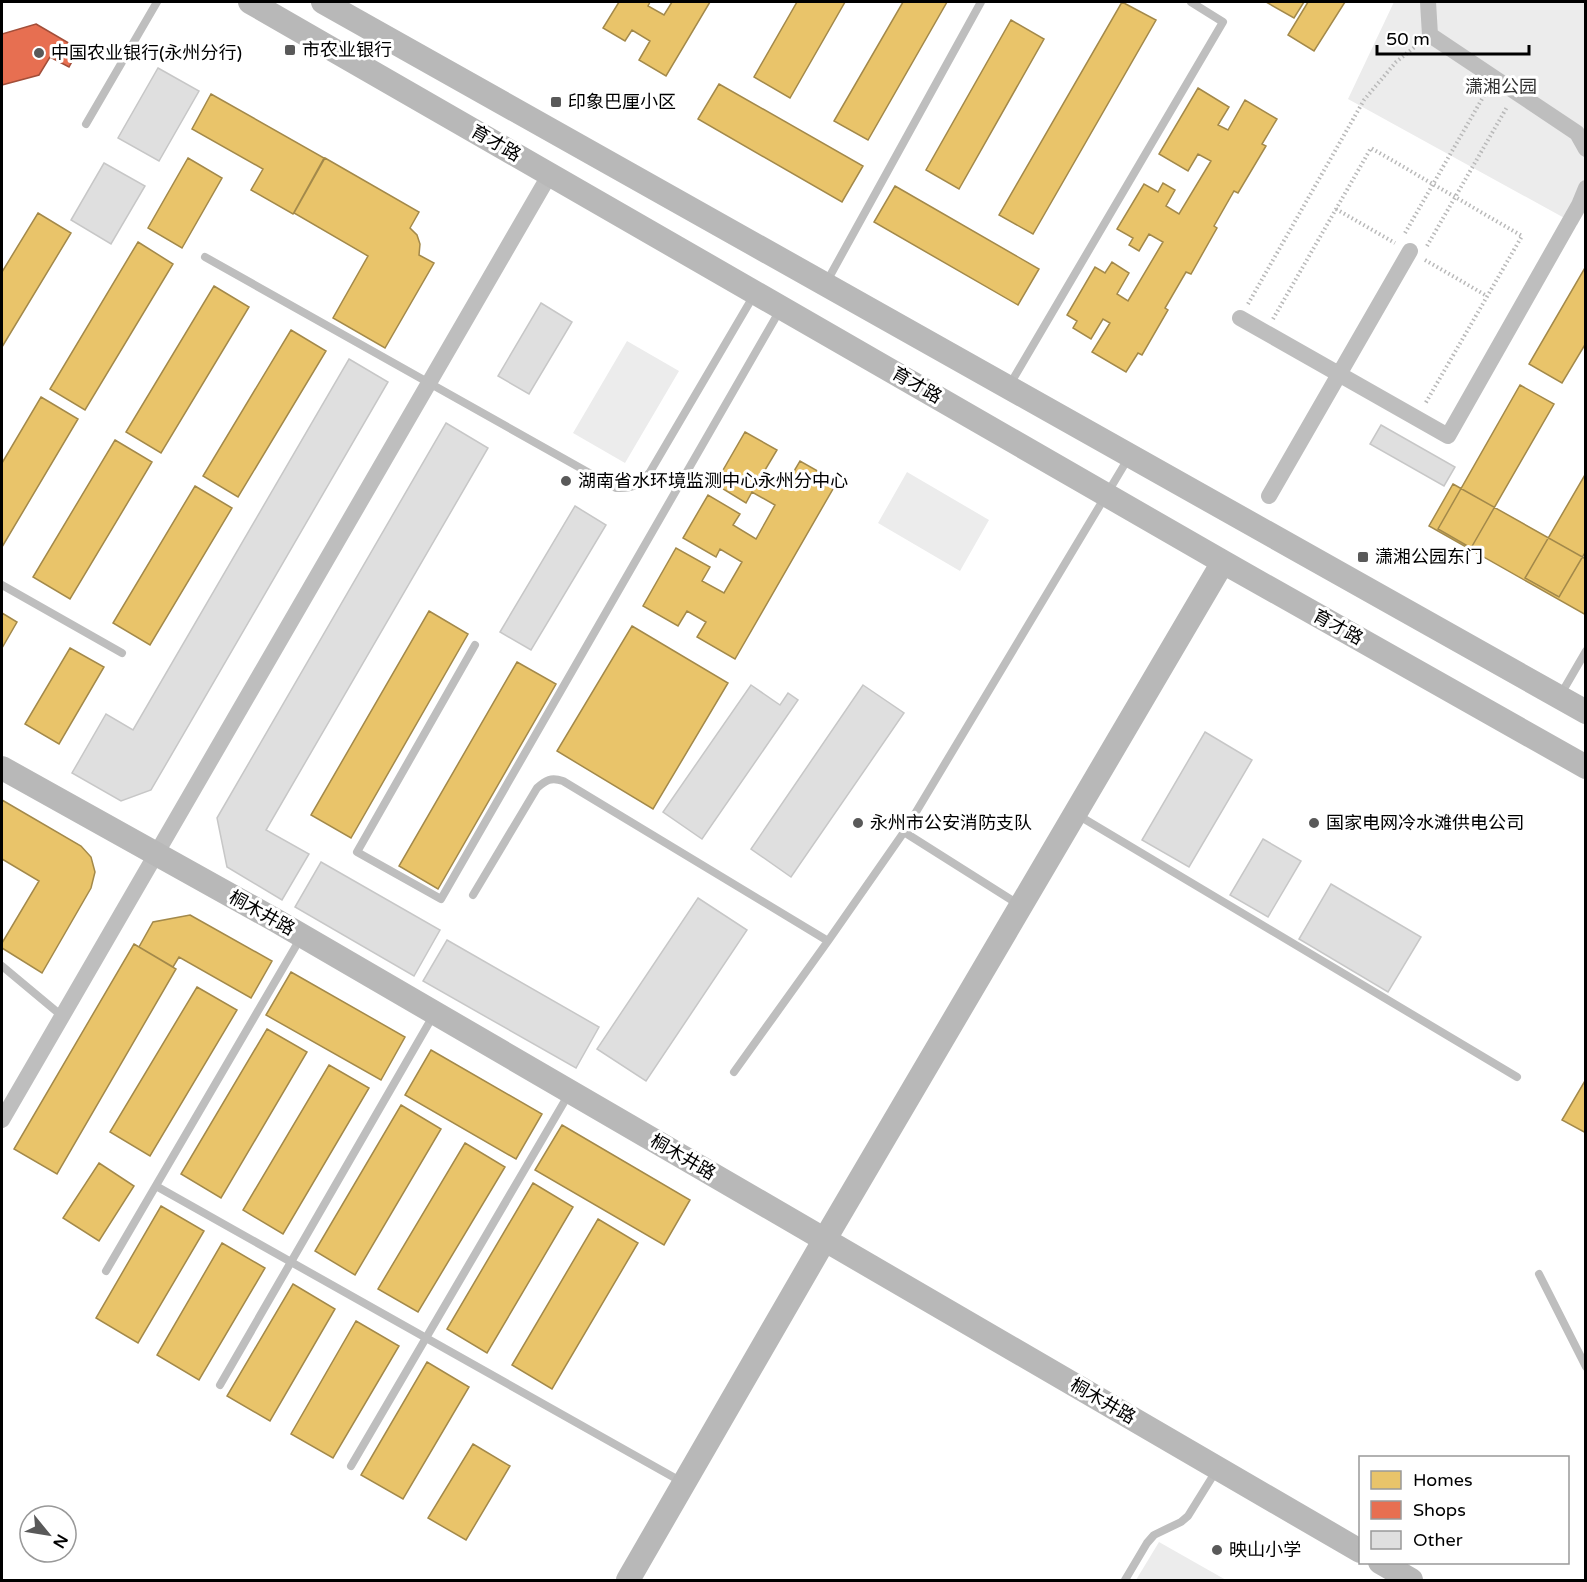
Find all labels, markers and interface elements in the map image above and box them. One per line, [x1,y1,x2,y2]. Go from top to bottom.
scale bar [1377,18,1528,56]
text: 50 m [1386,28,1430,50]
place label: 市农业银行 [302,39,392,61]
place label: 中国农业银行(永州分行) [51,42,242,64]
marker: 市农业银行 [283,43,297,57]
marker: 中国农业银行(永州分行) [32,46,46,60]
park label: 潇湘公园 [1465,76,1537,98]
place label: 印象巴厘小区 [568,91,676,113]
marker: 印象巴厘小区 [549,95,563,109]
street label: 育才路 [467,120,525,166]
street label: 育才路 [888,362,946,408]
place label: 湖南省水环境监测中心永州分中心 [578,470,848,492]
marker: 湖南省水环境监测中心永州分中心 [559,474,573,488]
place label: 潇湘公园东门 [1375,546,1483,568]
marker: 潇湘公园东门 [1356,550,1370,564]
street label: 育才路 [1309,604,1367,650]
place label: 永州市公安消防支队 [870,812,1032,834]
place label: 国家电网冷水滩供电公司 [1326,812,1524,834]
marker: 永州市公安消防支队 [851,816,865,830]
marker: 国家电网冷水滩供电公司 [1307,816,1321,830]
street label: 桐木井路 [225,886,299,940]
street label: 桐木井路 [646,1129,720,1185]
street label: 桐木井路 [1066,1373,1140,1429]
legend [1359,1456,1569,1564]
text: Homes [1413,1469,1473,1491]
text: Shops [1413,1499,1466,1521]
north arrow [18,1504,78,1564]
text: Other [1413,1529,1463,1551]
text: N [48,1530,72,1552]
place label: 映山小学 [1229,1539,1301,1561]
marker: 映山小学 [1210,1543,1224,1557]

